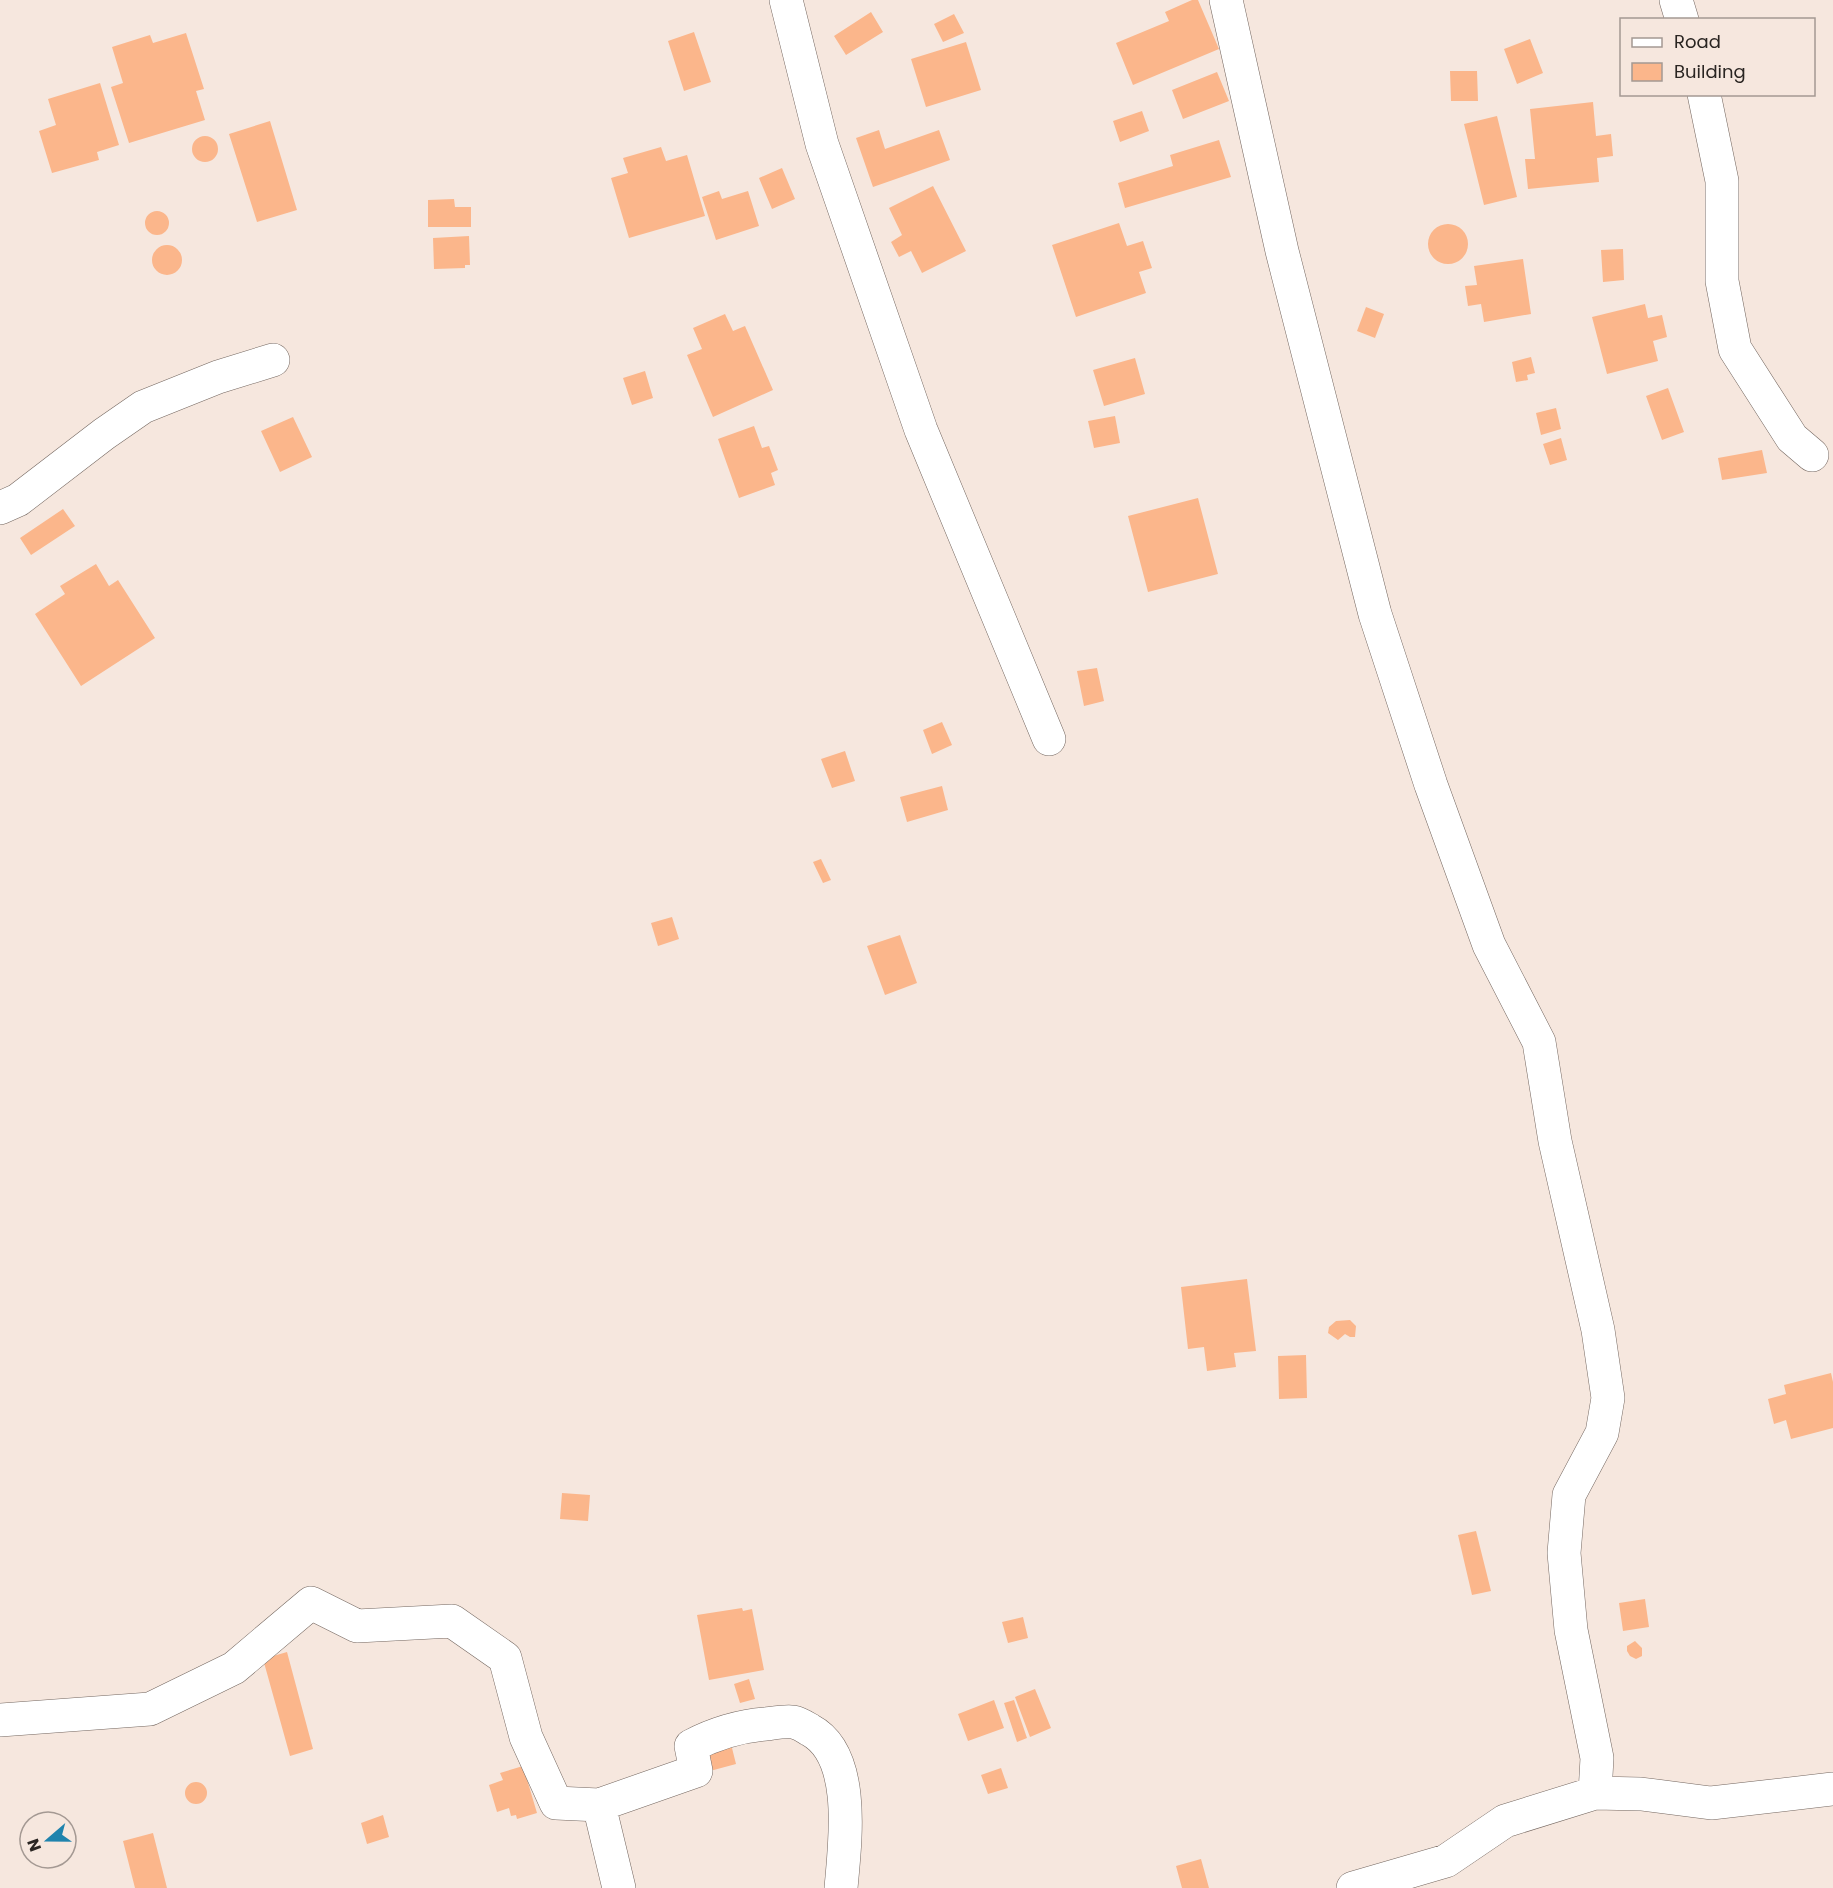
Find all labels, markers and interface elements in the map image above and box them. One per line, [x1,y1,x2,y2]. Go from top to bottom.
legend [1620,18,1815,96]
text: Road [1674,29,1721,54]
text: Building [1674,59,1746,84]
north arrow [18,1810,78,1870]
text: N [22,1835,47,1855]

